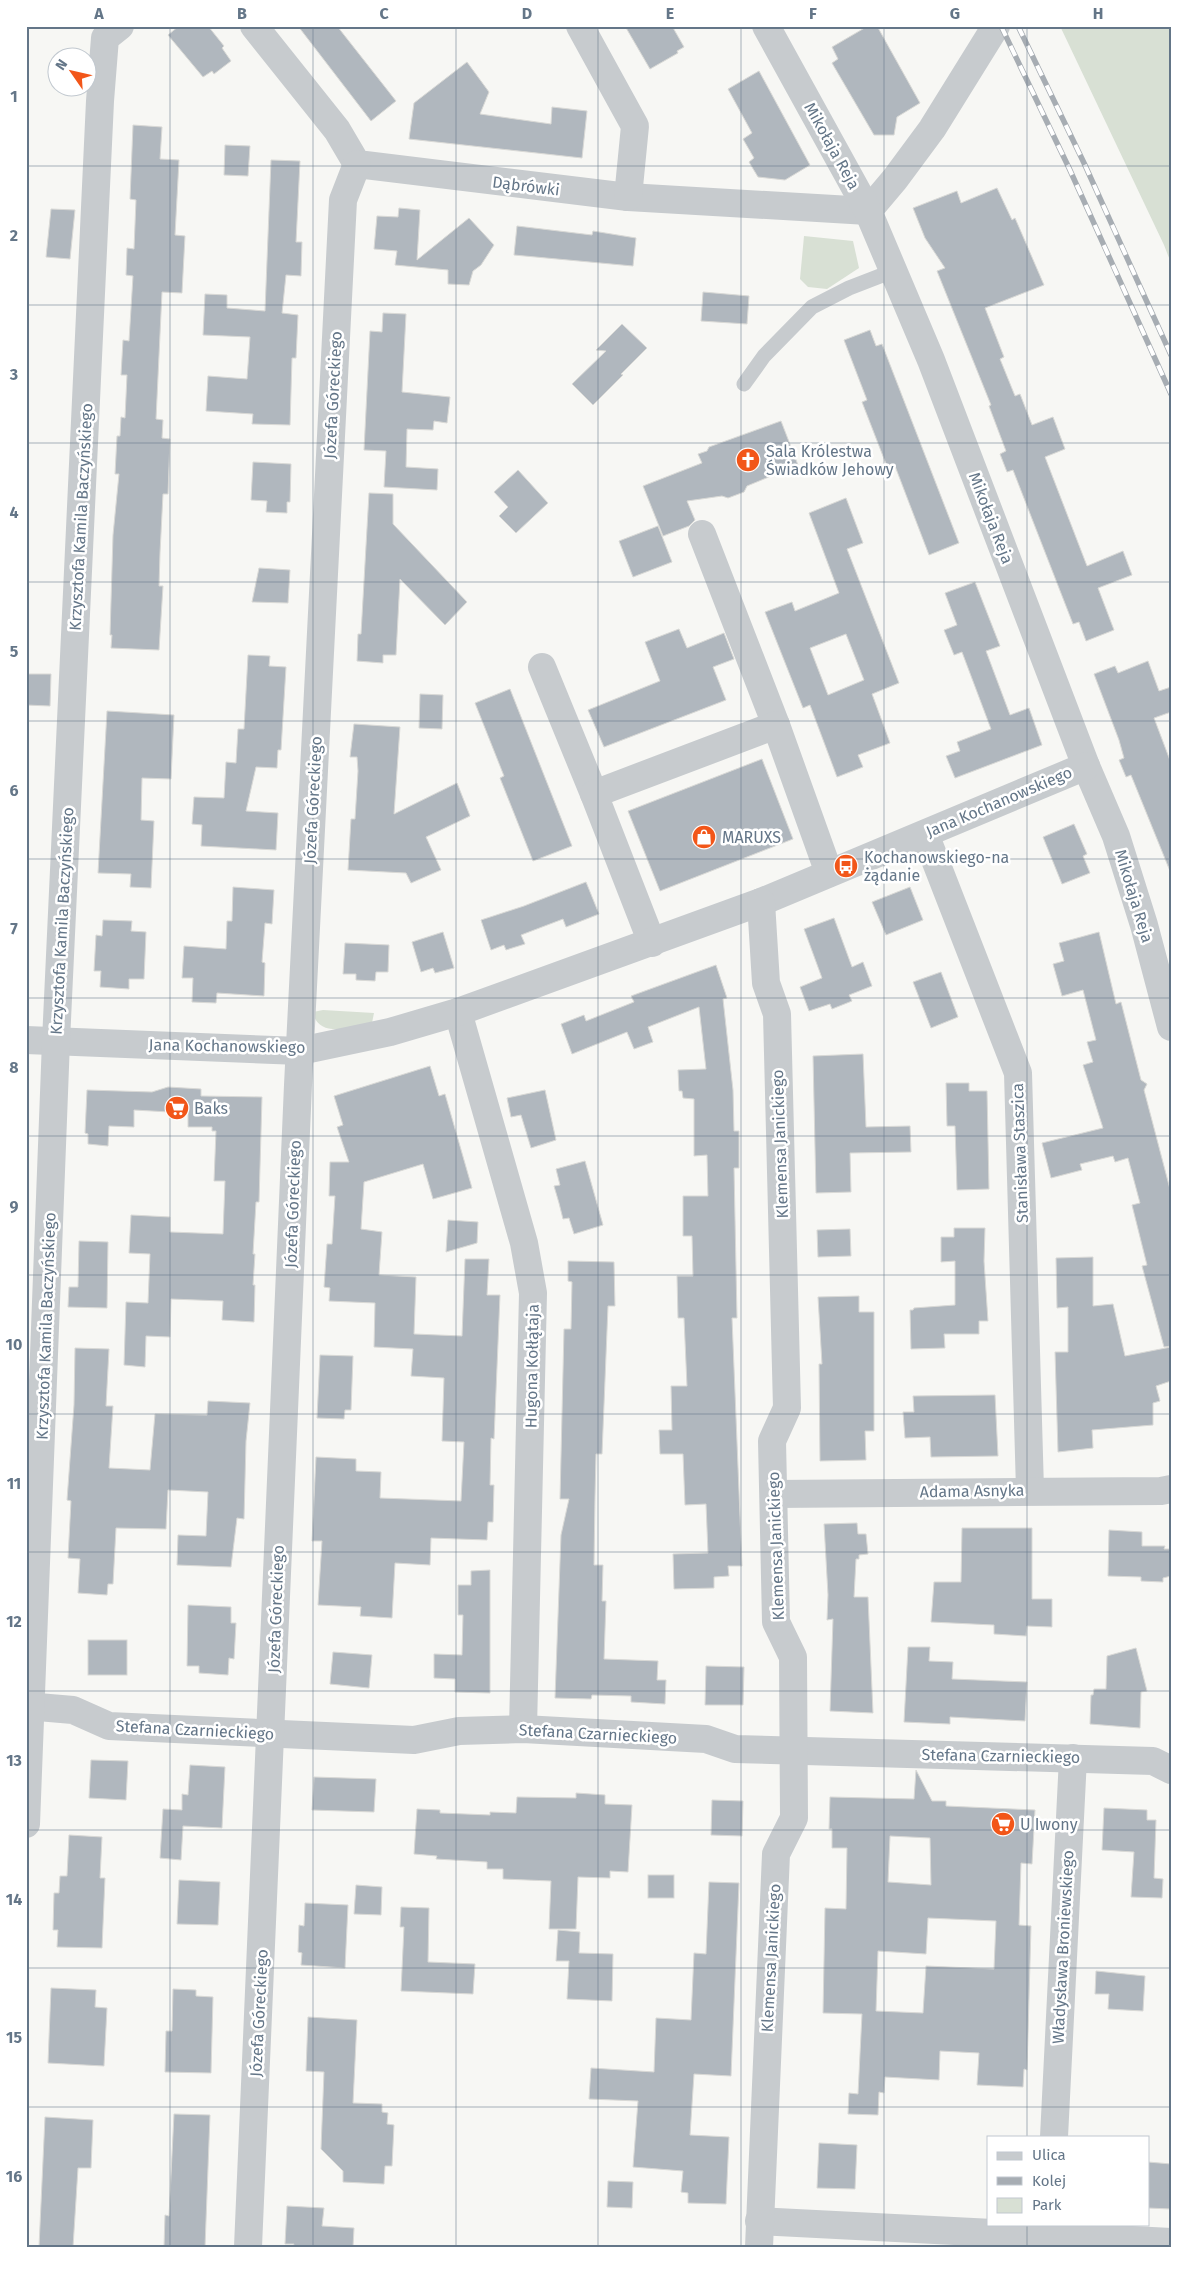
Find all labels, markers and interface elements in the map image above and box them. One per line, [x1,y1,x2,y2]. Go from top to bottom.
text: A [93,4,104,23]
text: B [237,4,247,23]
text: C [379,4,389,23]
text: D [522,4,532,23]
text: E [666,4,674,23]
text: F [809,4,817,23]
text: G [950,4,960,23]
text: H [1093,4,1103,23]
north arrow [48,48,98,98]
text: N [52,56,71,74]
text: 1 [10,87,18,106]
street label: Mikołaja Reja [800,99,864,193]
street label: Dąbrówki [491,172,561,201]
text: 2 [10,226,18,245]
street label: Józefa Góreckiego [320,331,346,459]
text: 3 [9,365,18,384]
street label: Krzysztofa Kamila Baczyńskiego [66,403,96,631]
place label: Sala Królestwa Świadków Jehowy [766,442,894,479]
church icon: Sala Królestwa Świadków Jehowy [735,447,761,473]
street label: Mikołaja Reja [965,470,1017,566]
text: 4 [9,503,19,522]
text: 5 [10,642,19,661]
street label: Józefa Góreckiego [300,736,326,864]
street label: Jana Kochanowskiego [923,763,1075,841]
text: 6 [9,781,19,800]
street label: Krzysztofa Kamila Baczyńskiego [47,807,77,1035]
shop icon: MARUXS [691,824,717,850]
place label: MARUXS [722,828,781,847]
street label: Mikołaja Reja [1111,847,1157,945]
place label: Kochanowskiego-na żądanie [864,848,1009,886]
bus stop icon: Kochanowskiego-na żądanie [833,853,859,879]
text: 7 [10,919,18,938]
street label: Jana Kochanowskiego [149,1035,305,1057]
text: 8 [9,1058,19,1077]
street label: Klemensa Janickiego [768,1069,792,1219]
street label: Stanisława Staszica [1008,1083,1032,1223]
supermarket icon: Baks [164,1095,190,1121]
place label: Baks [194,1099,228,1118]
street label: Józefa Góreckiego [281,1140,305,1268]
text: 9 [10,1197,19,1216]
street label: Krzysztofa Kamila Baczyńskiego [33,1212,59,1440]
street label: Hugona Kołłątaja [521,1304,544,1428]
text: 10 [6,1335,22,1354]
street label: Klemensa Janickiego [764,1471,788,1621]
text: 11 [7,1474,21,1493]
street label: Adama Asnyka [920,1481,1024,1501]
street label: Józefa Góreckiego [264,1545,288,1673]
text: 12 [6,1612,22,1631]
street label: Stefana Czarnieckiego [115,1716,275,1744]
street label: Stefana Czarnieckiego [518,1720,678,1748]
street label: Stefana Czarnieckiego [922,1745,1080,1767]
text: 13 [6,1751,22,1770]
supermarket icon: U Iwony [990,1811,1016,1837]
place label: U Iwony [1020,1815,1078,1834]
street label: Władysława Broniewskiego [1048,1850,1078,2044]
street label: Klemensa Janickiego [758,1883,784,2033]
text: 14 [6,1890,22,1909]
street label: Józefa Góreckiego [246,1949,272,2077]
text: 15 [6,2028,22,2047]
legend [987,2136,1150,2226]
text: Ulica [1032,2146,1066,2164]
text: 16 [6,2167,22,2186]
text: Kolej [1032,2172,1066,2190]
text: Park [1032,2196,1062,2214]

